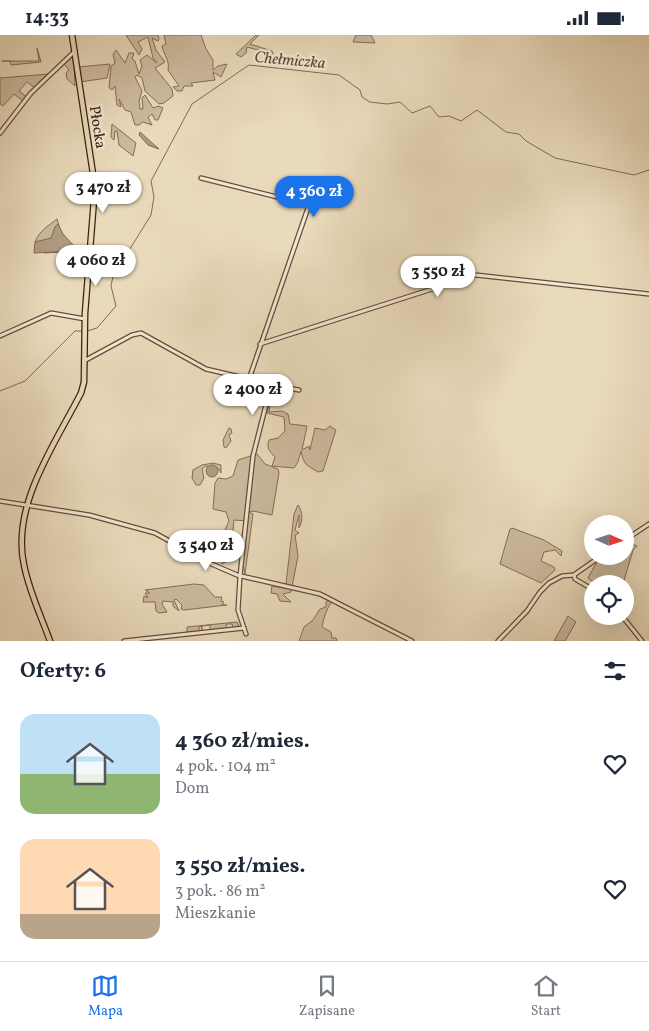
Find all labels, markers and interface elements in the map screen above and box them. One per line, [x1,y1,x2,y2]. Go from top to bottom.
text: 14:33 [25,5,69,31]
water label: Chełmiczka [253,47,327,75]
street label: Płocka [83,104,110,150]
pin: 3 470 zł [51,171,155,214]
pin: 4 360 zł [262,175,366,218]
text: 3 470 zł [76,177,130,199]
text: 4 360 zł [286,181,342,203]
pin: 4 060 zł [44,245,148,287]
text: 4 060 zł [67,250,125,272]
pin: 3 550 zł [386,255,490,298]
text: 3 550 zł [411,261,465,283]
pin: 2 400 zł [201,373,305,416]
text: 2 400 zł [224,379,282,401]
north arrow [584,515,634,565]
map controls [584,515,634,625]
pin: 3 540 zł [154,529,258,572]
text: 3 540 zł [178,535,234,557]
button: locate [584,575,634,625]
text: Oferty: 6 [20,657,106,686]
icon: filters [601,657,629,685]
text: 4 360 zł/mies. [175,727,310,756]
icon: home [60,734,120,794]
icon: heart [601,750,629,778]
text: 4 pok. · 104 m² [175,756,276,778]
text: Dom [175,778,209,800]
text: 3 550 zł/mies. [175,852,305,881]
icon: home [60,859,120,919]
icon: heart [601,875,629,903]
text: 3 pok. · 86 m² [175,881,265,903]
text: Mieszkanie [175,903,256,925]
tab: Mapa [88,972,123,1021]
tab: Zapisane [299,972,355,1021]
tab: Start [531,972,561,1021]

